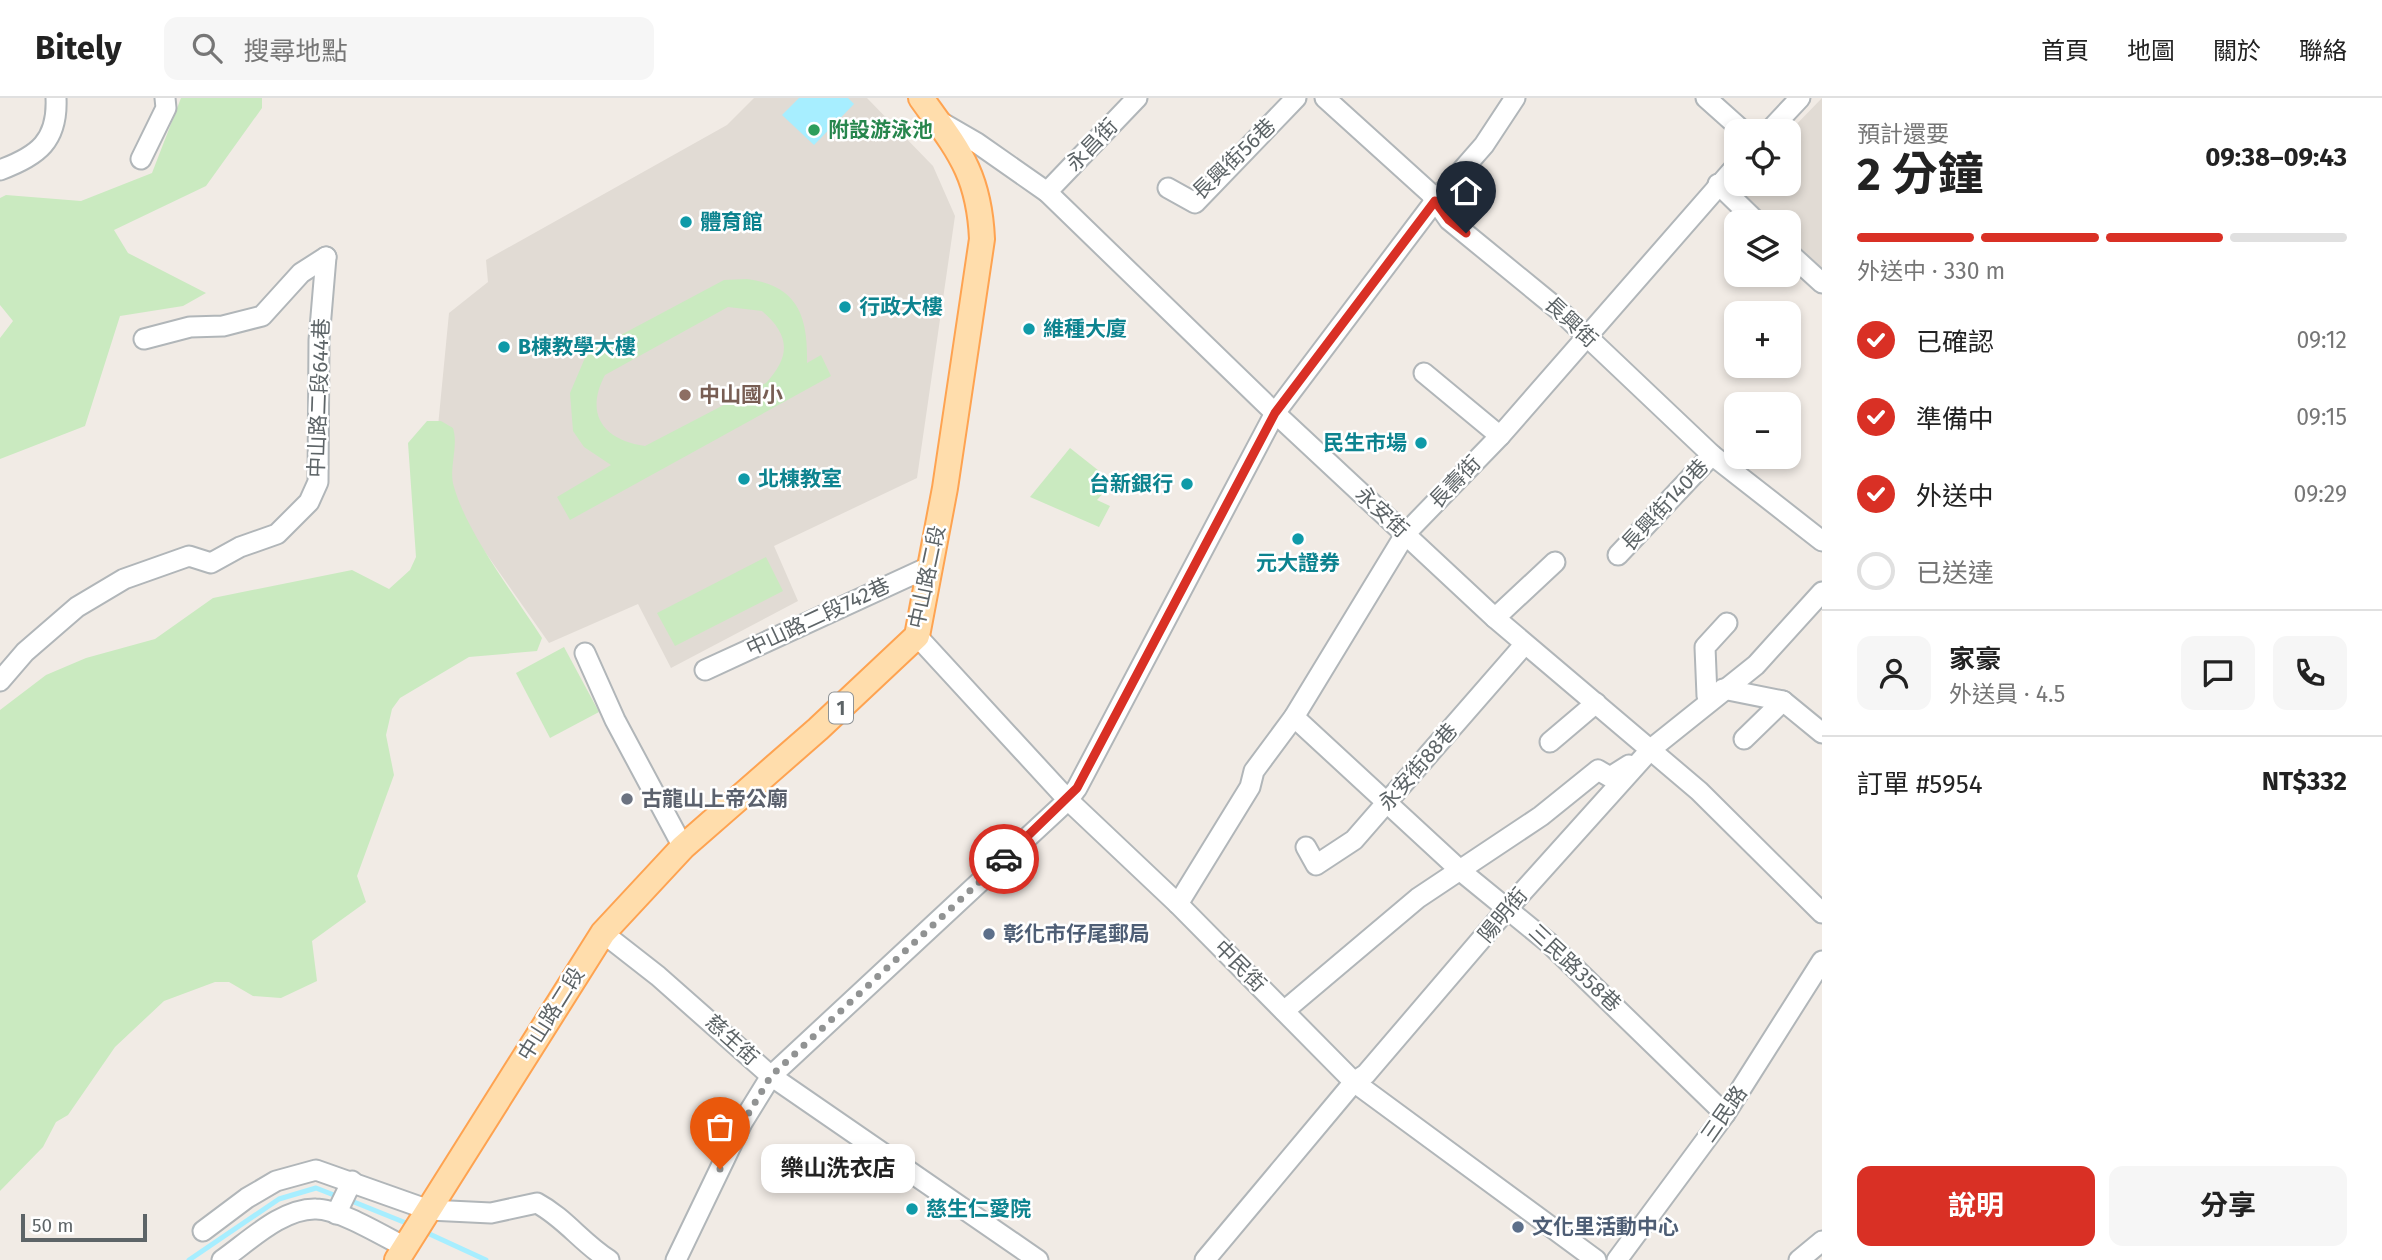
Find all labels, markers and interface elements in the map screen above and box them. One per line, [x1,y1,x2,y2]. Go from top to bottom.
search box [164,17,654,80]
text: Bitely [35,28,122,68]
icon: search [188,29,226,67]
text: 搜尋地點 [244,36,348,67]
text: 首頁 [2041,37,2089,65]
text: 地圖 [2127,37,2175,65]
text: 關於 [2213,37,2261,65]
text: 聯絡 [2299,37,2347,65]
street label: 永昌街 [1061,113,1123,177]
street label: 長興街56巷 [1187,113,1281,205]
place label: 附設游泳池 [828,117,933,143]
map controls [1724,119,1801,469]
button: locate [1724,119,1801,196]
text: 預計還要 [1857,120,1949,148]
marker: 附設游泳池 [806,122,822,138]
text: 09:38–09:43 [2205,142,2347,173]
text: 2 分鐘 [1857,147,1984,202]
pin [1436,161,1496,233]
icon: home [1447,172,1485,210]
place label: 體育館 [700,209,763,235]
button: layers [1724,210,1801,287]
marker: 體育館 [678,214,694,230]
text: 外送中 · 330 m [1857,257,2005,285]
street label: 長興街 [1539,291,1603,353]
place label: 行政大樓 [859,294,943,320]
marker: 行政大樓 [837,299,853,315]
button: + [1724,301,1801,378]
place label: 維種大廈 [1043,316,1127,342]
street label: 中山路二段644巷 [303,318,335,478]
marker: 維種大廈 [1021,321,1037,337]
icon: check [1857,321,1895,359]
text: 09:12 [2296,326,2347,354]
text: 已確認 [1916,327,1994,358]
place label: B棟教學大樓 [518,334,636,360]
marker: B棟教學大樓 [496,339,512,355]
place label: 中山國小 [699,382,783,408]
marker: 中山國小 [677,387,693,403]
button: − [1724,392,1801,469]
icon: check [1857,398,1895,436]
text: 09:15 [2296,403,2347,431]
text: 準備中 [1916,404,1994,435]
place label: 民生市場 [1323,430,1407,456]
marker: 民生市場 [1413,435,1429,451]
street label: 長壽街 [1424,450,1486,514]
street label: 長興街140巷 [1616,454,1714,556]
place label: 北棟教室 [758,466,842,492]
marker: 北棟教室 [736,471,752,487]
place label: 台新銀行 [1089,471,1173,497]
icon: check [1857,475,1895,513]
marker: 台新銀行 [1179,476,1195,492]
text: 09:29 [2294,480,2347,508]
street label: 永安街 [1350,481,1414,543]
text: 外送中 [1916,481,1994,512]
street label: 中山路二段 [903,523,951,631]
marker: 元大證券 [1290,531,1306,547]
place label: 元大證券 [1256,550,1340,576]
text: 已送達 [1916,558,1994,589]
street label: 中山路二段742巷 [742,572,894,662]
button: person [1857,636,1931,710]
button: chat [2181,636,2255,710]
button: phone [2273,636,2347,710]
text: 家豪 [1949,644,2001,675]
text: 外送員 · 4.5 [1949,680,2065,708]
road number: 1 [829,692,853,723]
street label: 永安街88巷 [1373,718,1463,816]
text: NT$332 [2262,766,2347,797]
text: 訂單 #5954 [1857,769,1983,800]
place label: 古龍山上帝公廟 [641,786,788,812]
marker: 古龍山上帝公廟 [619,791,635,807]
courier [969,824,1039,894]
icon: car [985,840,1023,878]
street label: 陽明街 [1473,883,1533,947]
street label: 三民路358巷 [1524,919,1626,1017]
place label: 彰化市仔尾郵局 [1003,921,1150,947]
marker: 彰化市仔尾郵局 [981,926,997,942]
street label: 中民街 [1209,935,1271,997]
street label: 中山路二段 [512,963,590,1065]
street label: 慈生街 [700,1009,764,1071]
street label: 三民路 [1695,1081,1753,1147]
pin [690,1097,750,1169]
icon: bag [701,1108,739,1146]
callout: 樂山洗衣店 [762,1144,916,1194]
text: 樂山洗衣店 [781,1154,896,1182]
button: 說明 [1857,1166,2095,1246]
button: 分享 [2109,1166,2347,1246]
place label: 慈生仁愛院 [926,1196,1031,1222]
marker: 慈生仁愛院 [904,1201,920,1217]
scale bar [21,1211,147,1243]
text: 50 m [32,1214,73,1237]
place label: 文化里活動中心 [1532,1214,1679,1240]
marker: 文化里活動中心 [1510,1219,1526,1235]

